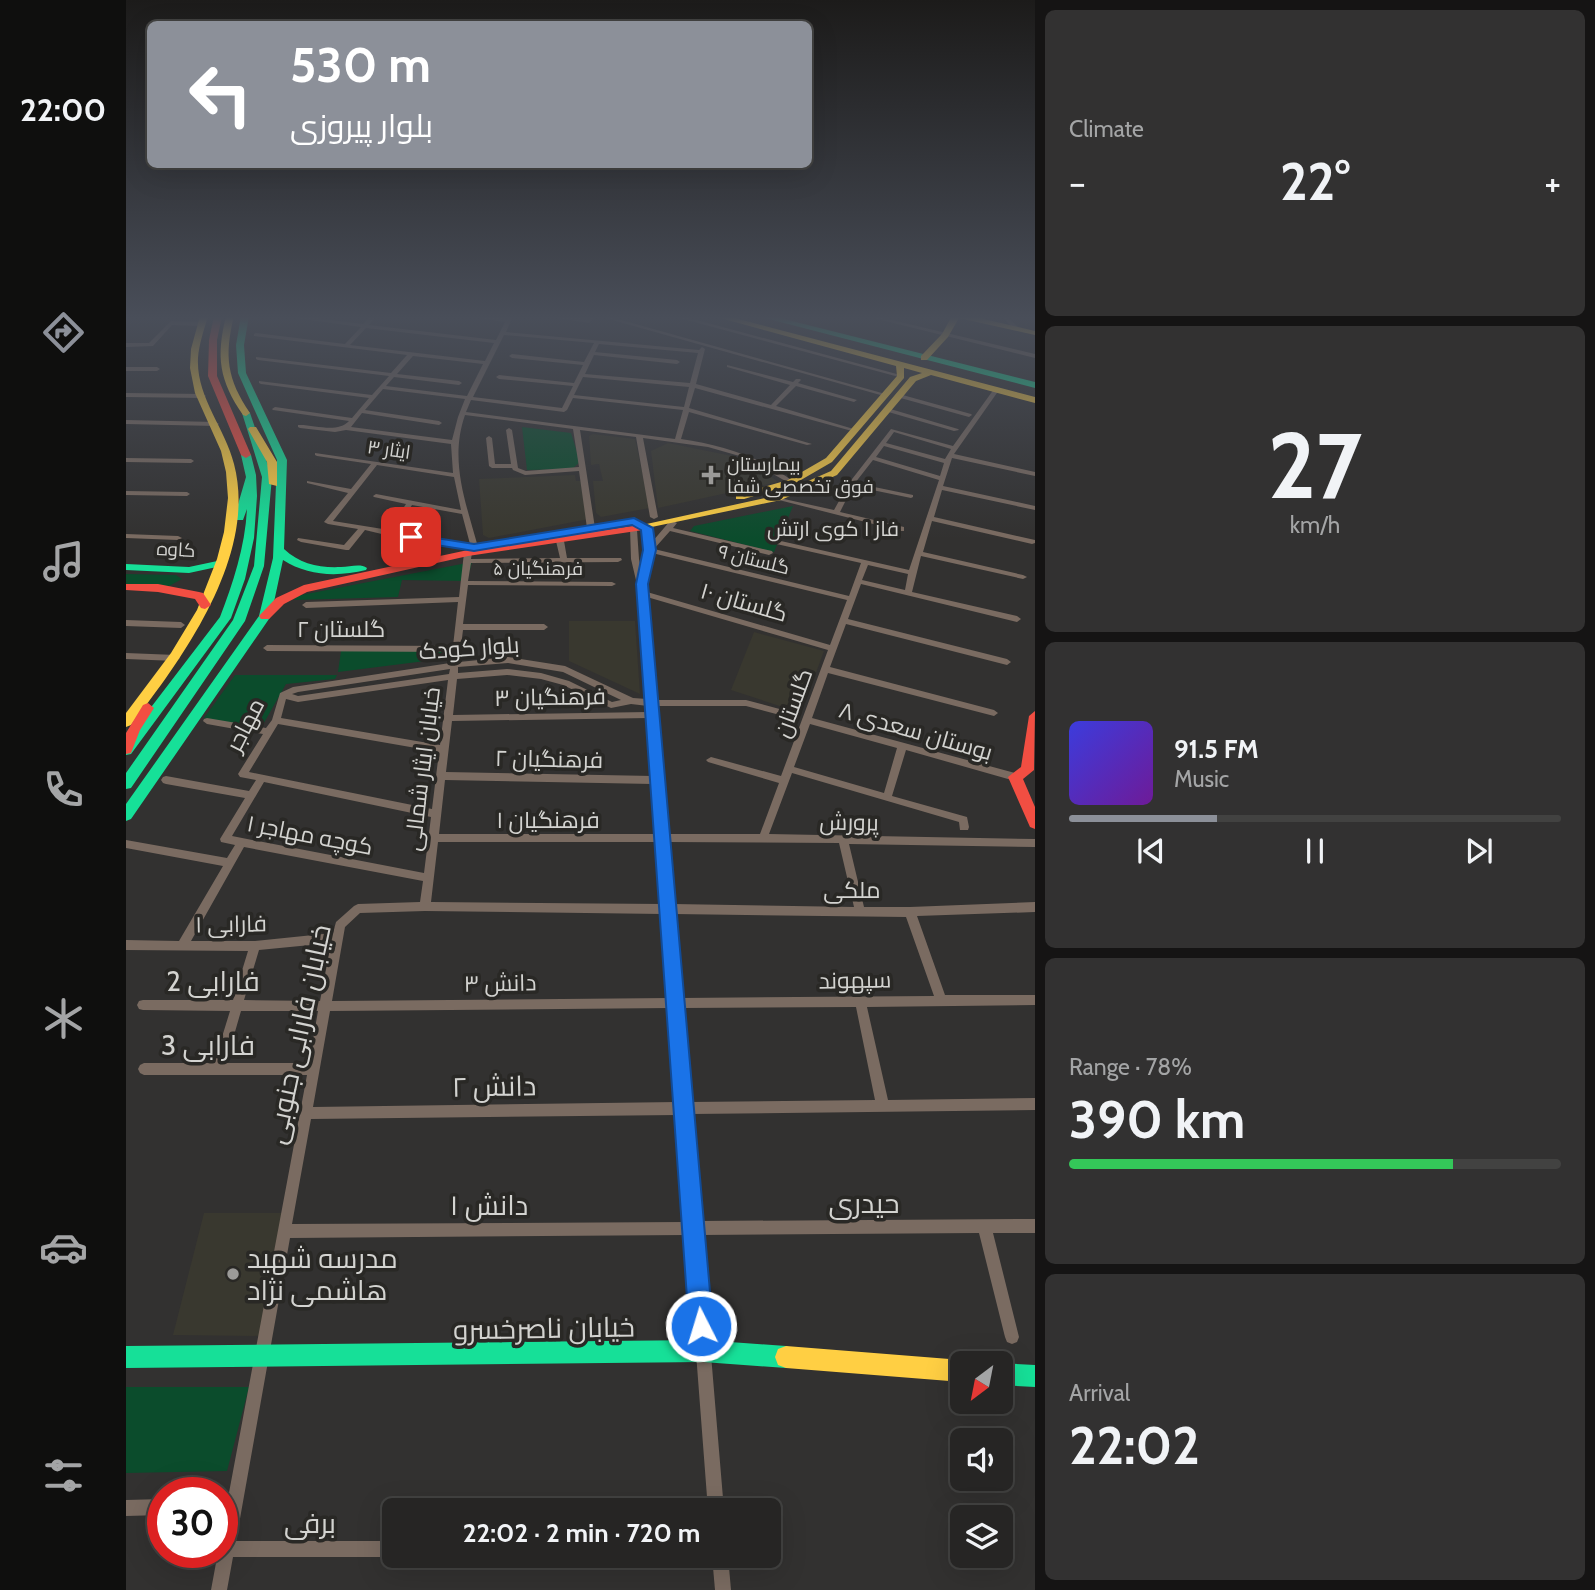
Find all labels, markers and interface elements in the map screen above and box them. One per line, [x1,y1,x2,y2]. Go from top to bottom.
text: 530 m [290,35,431,94]
icon: left [175,49,266,140]
text: 22:00 [20,90,106,129]
text: بلوار پیروزی [290,106,433,145]
text: Climate [1069,115,1144,143]
text: 22° [1280,150,1350,213]
text: − [1069,159,1086,206]
text: + [1544,159,1561,206]
icon: directions [39,308,88,357]
text: 27 [1268,410,1362,521]
street label: ایثار ۳ [366,435,412,464]
place label: بیمارستان فوق تخصصی شفا [727,453,874,499]
marker: بیمارستان فوق تخصصی شفا [701,465,721,485]
pin [381,507,441,567]
text: km/h [1290,511,1340,539]
district label: فاز ۱ کوی ارتش [767,516,899,542]
icon: arrive [392,518,430,556]
icon: music [39,537,88,586]
street label: کاوه [156,537,196,562]
street label: گلستان ۹ [716,539,792,579]
street label: فرهنگیان ۵ [493,557,583,580]
street label: گلستان ۱۰ [697,576,791,628]
street label: گلستان ۲ [297,615,385,643]
street label: بلوار کودک [418,631,520,665]
street label: گلستان [768,665,818,741]
street label: فرهنگیان ۳ [494,682,606,712]
street label: خیابان ایثار شمالی [398,685,446,853]
street label: مهاجر [219,694,270,758]
street label: بوستان سعدی ۸ [836,696,996,766]
text: 91.5 FM [1174,733,1259,765]
street label: فرهنگیان ۲ [495,744,603,774]
icon: phone [39,765,88,814]
text: Music [1174,765,1229,793]
street label: فرهنگیان ۱ [496,806,600,834]
street label: پرورش [819,807,879,838]
street label: کوچه مهاجر ۱ [245,809,375,862]
icon: previous [1132,832,1170,870]
icon: pause [1296,832,1334,870]
icon: next [1460,832,1498,870]
street label: ملکی [823,876,881,904]
street label: فارابی ۱ [195,909,267,939]
street label: خیابان فارابی جنوبی [258,921,338,1147]
street label: فارابی 2 [166,964,260,998]
street label: سپهوند [818,965,892,995]
street label: دانش ۳ [463,968,537,998]
icon: climate [39,994,88,1043]
street label: فارابی 3 [161,1028,255,1062]
text: Range · 78% [1069,1053,1192,1081]
street label: دانش ۲ [451,1068,537,1104]
text: 390 km [1069,1088,1245,1151]
street label: حیدری [828,1186,900,1220]
street label: دانش ۱ [450,1188,528,1222]
icon: car [39,1223,88,1272]
place label: مدرسه شهید ه‍اشمی نژاد [247,1241,398,1307]
marker: مدرسه شهید ه‍اشمی نژاد [225,1266,241,1282]
position arrow [664,1289,738,1363]
street label: خیابان ناصرخسرو [453,1309,635,1347]
north arrow [950,1351,1013,1414]
map controls [950,1351,1013,1568]
text: Arrival [1069,1379,1130,1407]
text: 22:02 [1069,1414,1200,1477]
button: sound [950,1428,1013,1491]
icon: filters [39,1451,88,1500]
speed limit sign: 30 [147,1477,238,1568]
button: layers [950,1505,1013,1568]
street label: برفی [284,1506,336,1540]
text: 22:02 · 2 min · 720 m [463,1517,700,1549]

